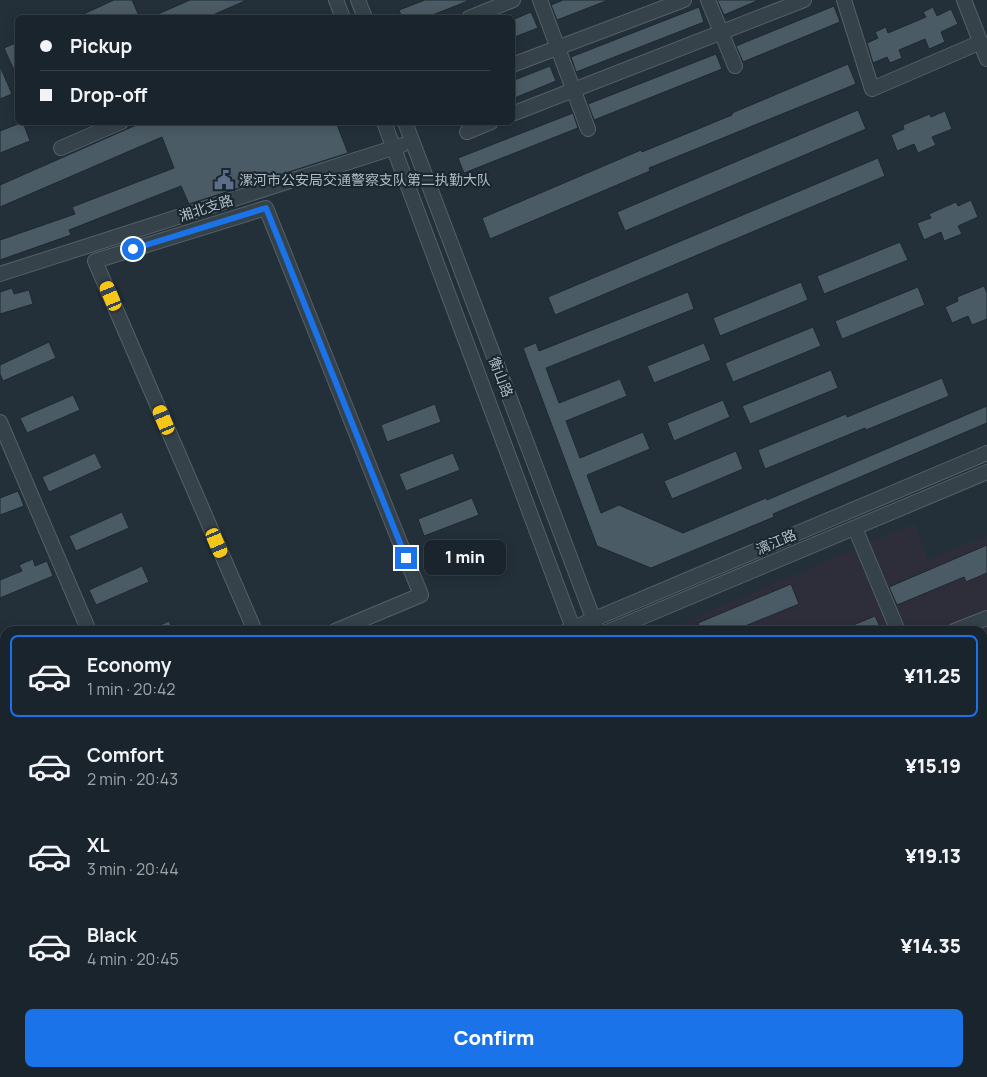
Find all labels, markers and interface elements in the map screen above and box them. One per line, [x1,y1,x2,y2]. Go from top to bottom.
text: Pickup [70,33,132,59]
text: Drop-off [70,82,147,108]
public building icon: 漯河市公安局交通警察支队第二执勤大队 [213,169,235,191]
place label: 漯河市公安局交通警察支队第二执勤大队 [239,170,491,189]
street label: 湘北支路 [176,190,235,225]
route start [122,238,144,260]
car [98,279,123,313]
street label: 衡山路 [485,354,518,400]
car [151,403,176,437]
street label: 漓江路 [753,525,799,558]
car [204,526,229,560]
callout: 1 min [424,540,506,576]
text: 1 min [445,546,485,568]
route end [395,547,417,569]
text: Economy [87,652,171,678]
icon: car [27,654,72,699]
text: ¥11.25 [904,663,961,689]
text: 1 min · 20:42 [87,678,176,700]
text: Comfort [87,742,164,768]
icon: car [27,744,72,789]
text: ¥15.19 [905,753,961,779]
text: 2 min · 20:43 [87,768,178,790]
text: XL [87,832,110,858]
icon: car [27,834,72,879]
text: ¥19.13 [905,843,961,869]
text: 3 min · 20:44 [87,858,179,880]
text: Black [87,922,136,948]
icon: car [27,924,72,969]
text: ¥14.35 [901,933,961,959]
text: 4 min · 20:45 [87,948,179,970]
button: Confirm [25,1009,963,1067]

